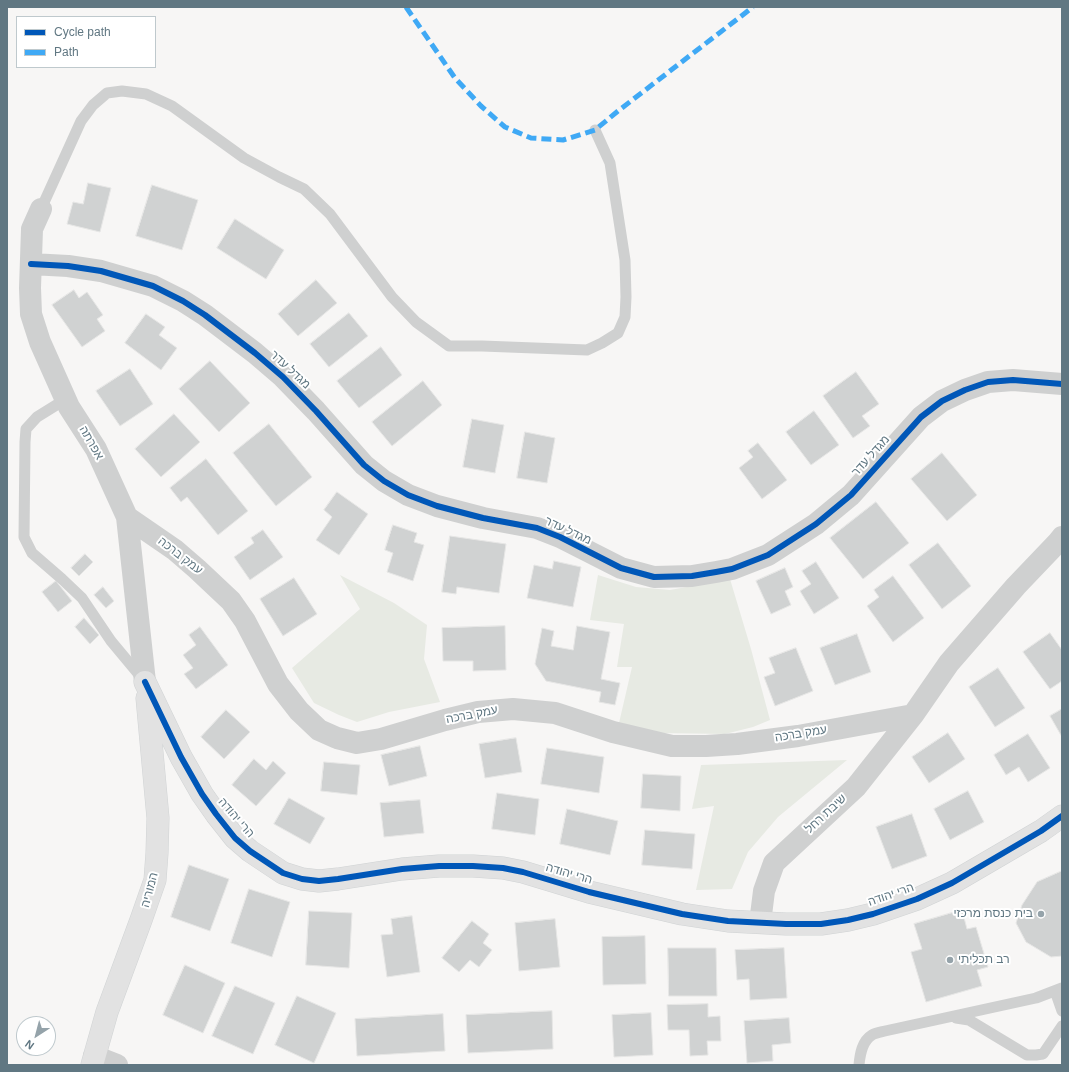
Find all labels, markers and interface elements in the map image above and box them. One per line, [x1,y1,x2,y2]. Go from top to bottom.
legend [16,16,156,68]
text: Cycle path [54,25,111,39]
text: Path [54,45,79,59]
street label: מגדל עדר [267,348,313,392]
street label: אפרתה [76,423,106,463]
street label: מגדל עדר [849,433,893,479]
street label: מגדל עדר [542,514,594,548]
street label: עמק ברכה [155,534,205,578]
street label: עמק ברכה [445,703,499,727]
street label: עמק ברכה [774,723,828,745]
street label: שיבת רחל [803,791,849,837]
street label: הרי יהודה [215,795,257,841]
street label: הרי יהודה [544,860,594,888]
street label: המוריה [138,871,162,909]
street label: הרי יהודה [866,880,916,910]
place label: בית כנסת מרכזי [953,907,1033,921]
marker: בית כנסת מרכזי [1036,909,1046,919]
place label: רב תכליתי [958,953,1010,967]
marker: רב תכליתי [945,955,955,965]
north arrow [16,1016,56,1056]
text: N [23,1038,36,1052]

